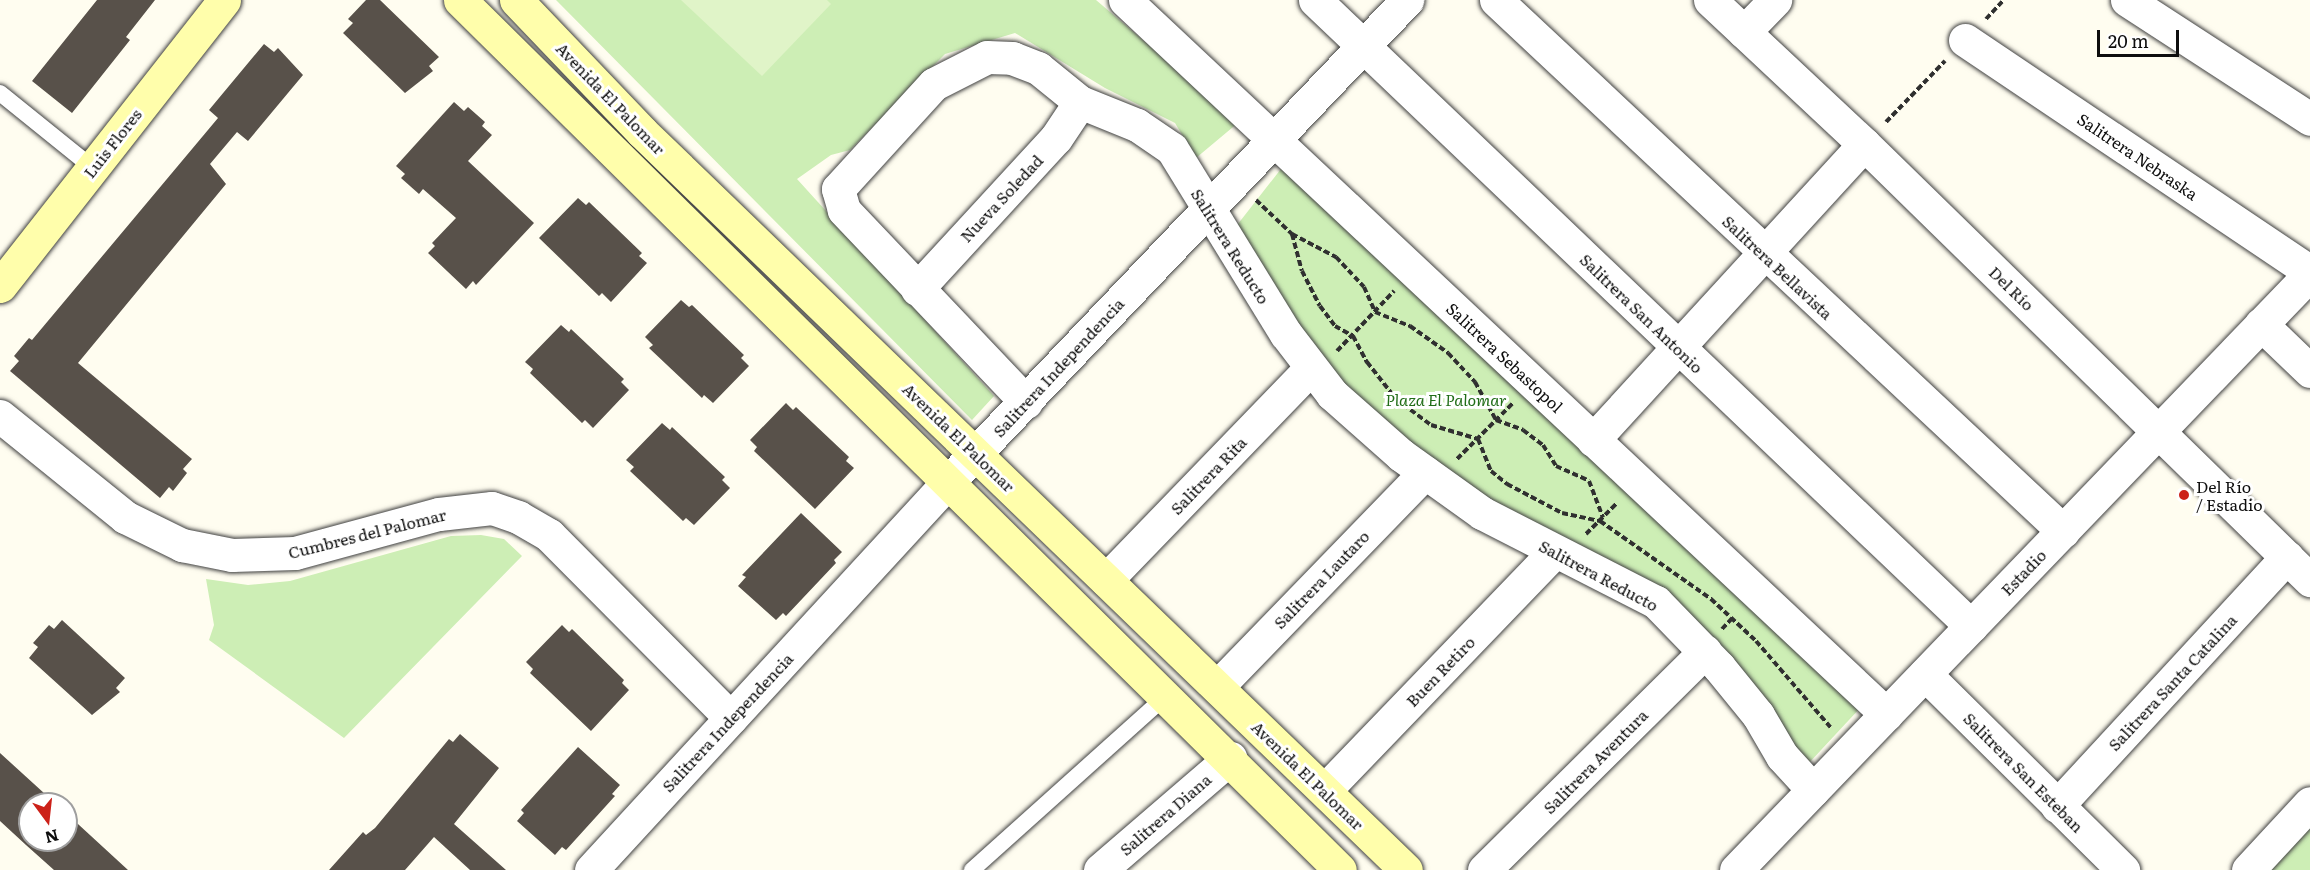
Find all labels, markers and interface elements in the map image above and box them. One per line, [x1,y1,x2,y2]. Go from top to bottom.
scale bar [2100,18,2182,56]
text: 20 m [2108,27,2149,54]
street label: Avenida El Palomar [553,38,669,158]
street label: Luis Flores [79,105,145,181]
street label: Salitrera Nebraska [2074,109,2202,203]
street label: Nueva Soledad [956,150,1046,246]
street label: Salitrera Reducto [1188,185,1274,307]
street label: Salitrera Bellavista [1719,211,1837,323]
street label: Salitrera San Antonio [1577,249,1707,377]
street label: Del Río [1985,262,2039,314]
street label: Salitrera Independencia [989,294,1127,440]
street label: Salitrera Sebastopol [1443,298,1567,416]
street label: Avenida El Palomar [899,379,1019,495]
park label: Plaza El Palomar [1385,389,1507,409]
street label: Salitrera Rita [1166,432,1250,518]
place label: Del Río / Estadio [2196,476,2263,514]
marker: Del Río / Estadio [2177,488,2191,502]
street label: Cumbres del Palomar [286,504,448,562]
street label: Salitrera Lautaro [1269,526,1373,632]
street label: Salitrera Reducto [1536,535,1662,615]
street label: Estadio [1996,545,2050,599]
street label: Salitrera Santa Catalina [2104,610,2240,754]
street label: Buen Retiro [1402,632,1478,710]
street label: Salitrera Independencia [658,649,796,795]
street label: Salitrera Aventura [1539,705,1651,817]
street label: Salitrera San Esteban [1960,708,2088,836]
street label: Avenida El Palomar [1248,717,1368,833]
street label: Salitrera Diana [1115,769,1215,859]
north arrow [18,792,78,852]
text: N [43,824,62,851]

